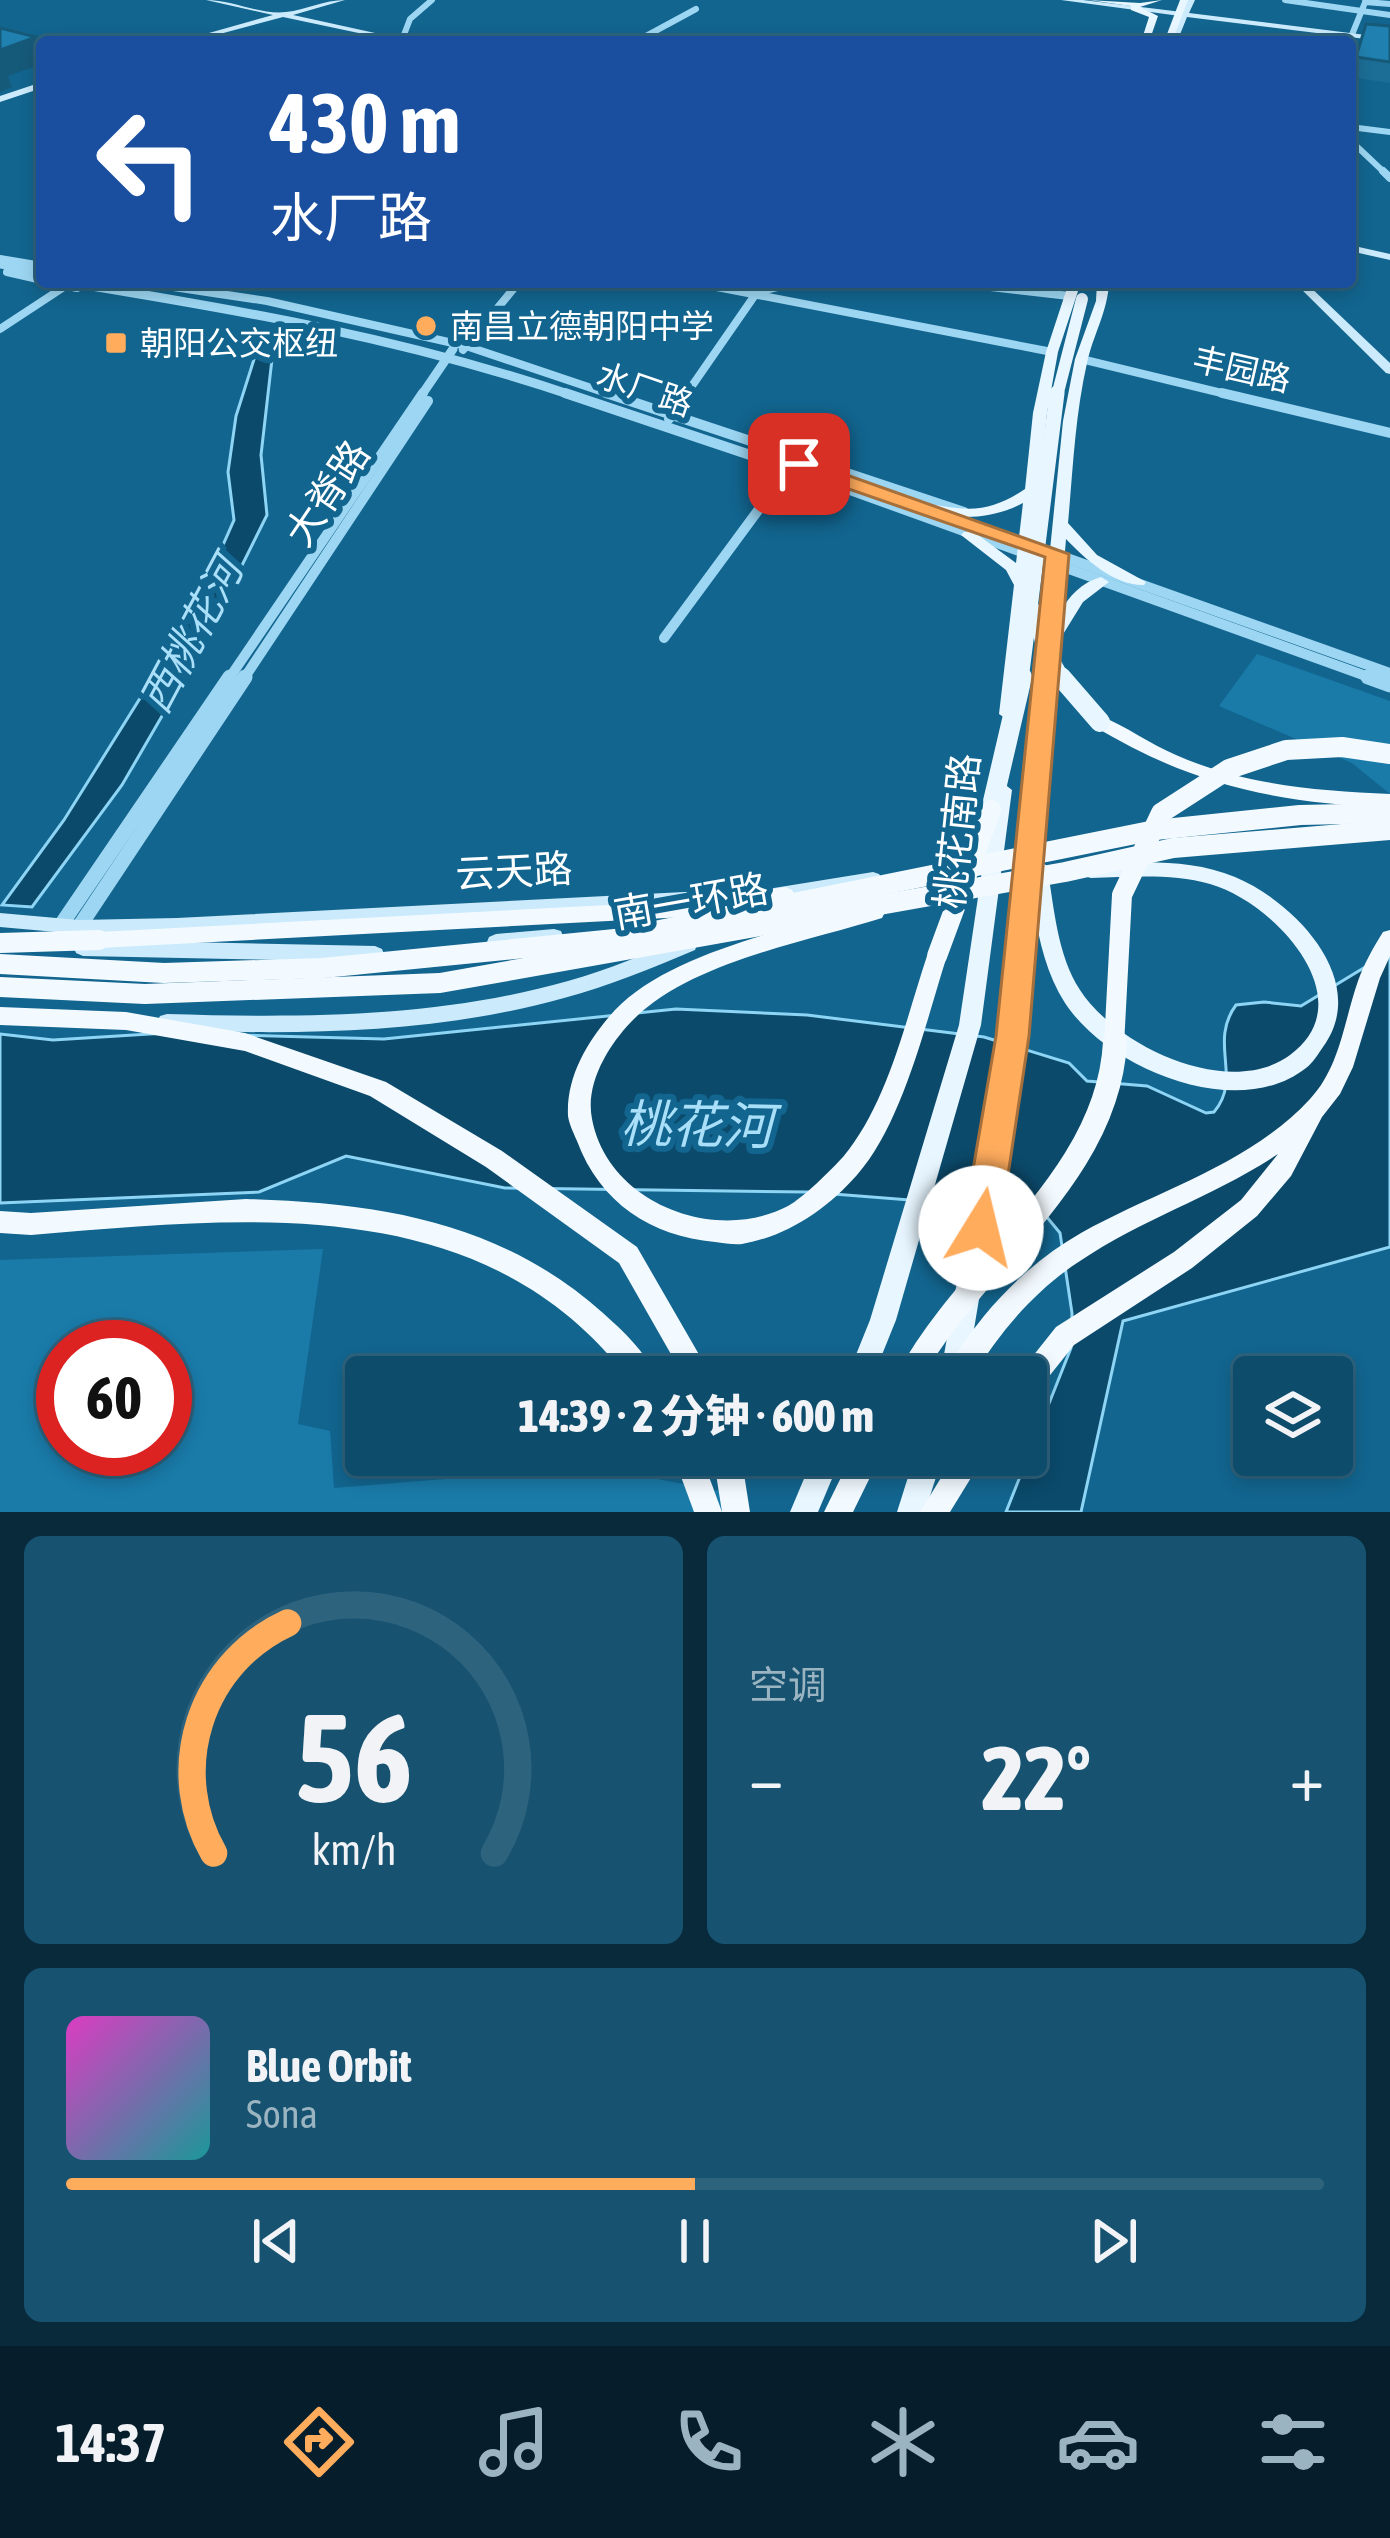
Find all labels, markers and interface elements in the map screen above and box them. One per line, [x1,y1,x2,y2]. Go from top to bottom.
text: 430 m [270,75,460,171]
icon: left [72,84,228,240]
text: 水厂路 [270,187,432,248]
place label: 南昌立德朝阳中学 [450,307,714,345]
marker: 南昌立德朝阳中学 [413,313,439,339]
place label: 朝阳公交枢纽 [140,324,338,362]
marker: 朝阳公交枢纽 [103,330,129,356]
street label: 丰园路 [1189,339,1295,399]
street label: 水厂路 [592,355,698,423]
pin [748,413,850,515]
icon: arrive [766,431,832,497]
street label: 大脊路 [276,432,378,554]
water label: 西桃花河 [130,543,255,720]
street label: 桃花南路 [927,751,987,911]
street label: 云天路 [454,846,574,896]
street label: 南一环路 [610,866,772,936]
water label: 桃花河 [620,1094,783,1155]
position arrow [918,1165,1044,1291]
speed limit sign: 60 [36,1320,192,1476]
map controls [1233,1356,1353,1476]
button: layers [1233,1356,1353,1476]
text: 14:39 · 2 分钟 · 600 m [518,1390,874,1442]
text: 空调 [749,1663,827,1707]
text: 56 [295,1685,412,1828]
text: 22° [982,1726,1091,1829]
text: − [749,1739,783,1815]
text: + [1290,1739,1324,1815]
text: km/h [311,1825,396,1874]
text: Blue Orbit [246,2040,412,2092]
text: Sona [246,2092,318,2136]
icon: previous [243,2208,309,2274]
icon: pause [662,2208,728,2274]
icon: next [1081,2208,1147,2274]
icon: directions [277,2400,361,2484]
icon: music [472,2400,556,2484]
icon: phone [667,2400,751,2484]
icon: climate [861,2400,945,2484]
icon: car [1056,2400,1140,2484]
icon: filters [1251,2400,1335,2484]
text: 14:37 [55,2412,166,2473]

